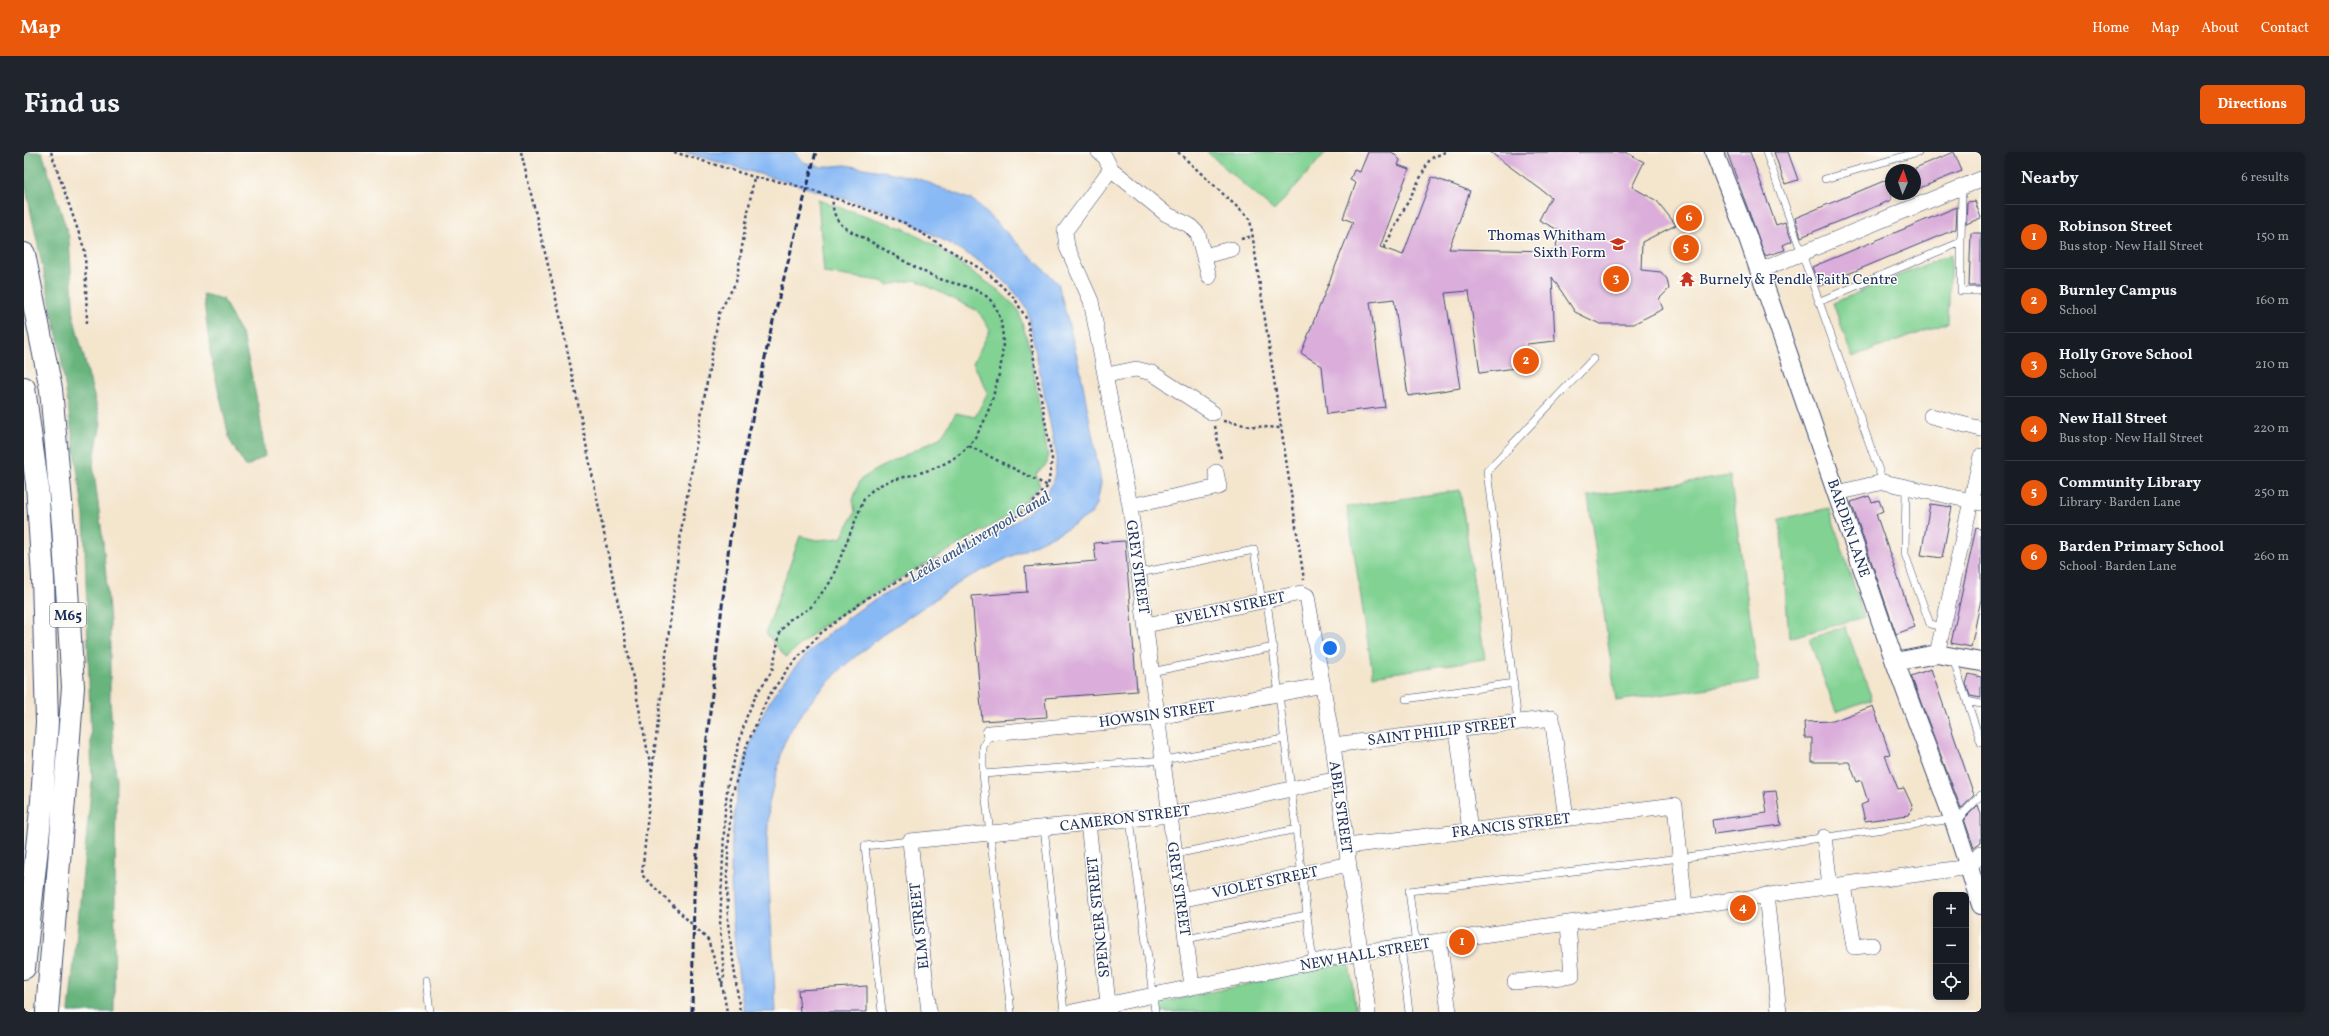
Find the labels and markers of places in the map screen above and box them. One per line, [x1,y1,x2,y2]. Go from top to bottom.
pin: 6 [1676,203,1702,233]
place label: Thomas Whitham Sixth Form [1488,226,1606,264]
pin: 5 [1673,233,1699,263]
school or university icon: Thomas Whitham Sixth Form [1609,235,1627,253]
pin: 3 [1603,264,1629,294]
temple icon: Burnely & Pendle Faith Centre [1678,270,1696,288]
place label: Burnely & Pendle Faith Centre [1699,270,1897,291]
pin: 2 [1513,346,1539,376]
pin: 4 [1730,893,1756,923]
pin: 1 [1449,927,1475,957]

